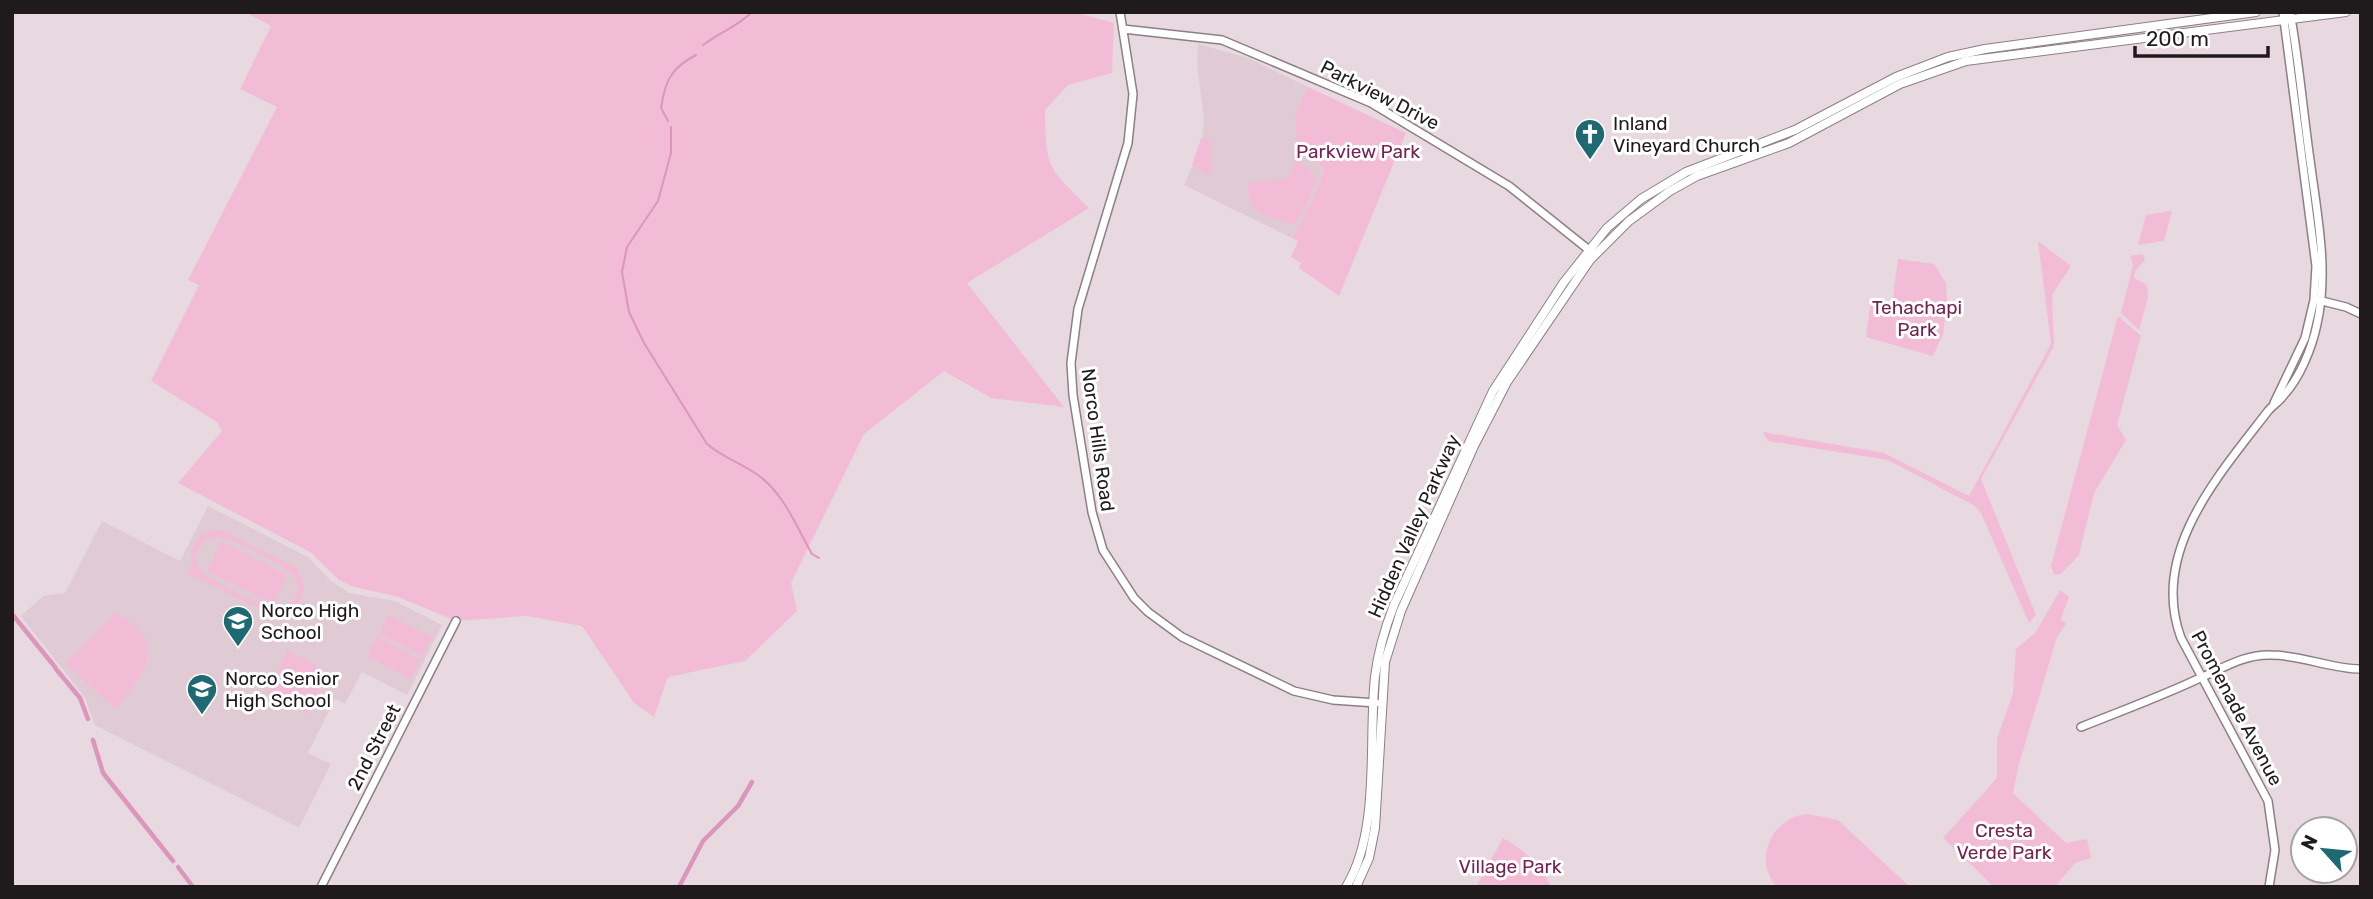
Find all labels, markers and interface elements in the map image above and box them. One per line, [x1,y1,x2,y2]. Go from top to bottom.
scale bar [2135,14,2268,58]
text: 200 m [2146,26,2209,51]
street label: Parkview Drive [1317,55,1443,135]
place label: Inland Vineyard Church [1613,112,1760,157]
church icon: Inland Vineyard Church [1573,117,1607,161]
park label: Parkview Park [1296,140,1420,163]
park label: Tehachapi Park [1872,296,1962,341]
street label: Norco Hills Road [1077,367,1119,513]
street label: Hidden Valley Parkway [1363,431,1465,621]
place label: Norco High School [261,599,359,644]
school or university icon: Norco High School [221,604,255,648]
street label: Promenade Avenue [2186,627,2288,789]
place label: Norco Senior High School [225,667,340,712]
school or university icon: Norco Senior High School [185,672,219,716]
street label: 2nd Street [343,700,406,794]
north arrow [2289,815,2359,885]
park label: Cresta Verde Park [1956,819,2052,864]
text: N [2296,831,2323,854]
park label: Village Park [1459,855,1562,878]

